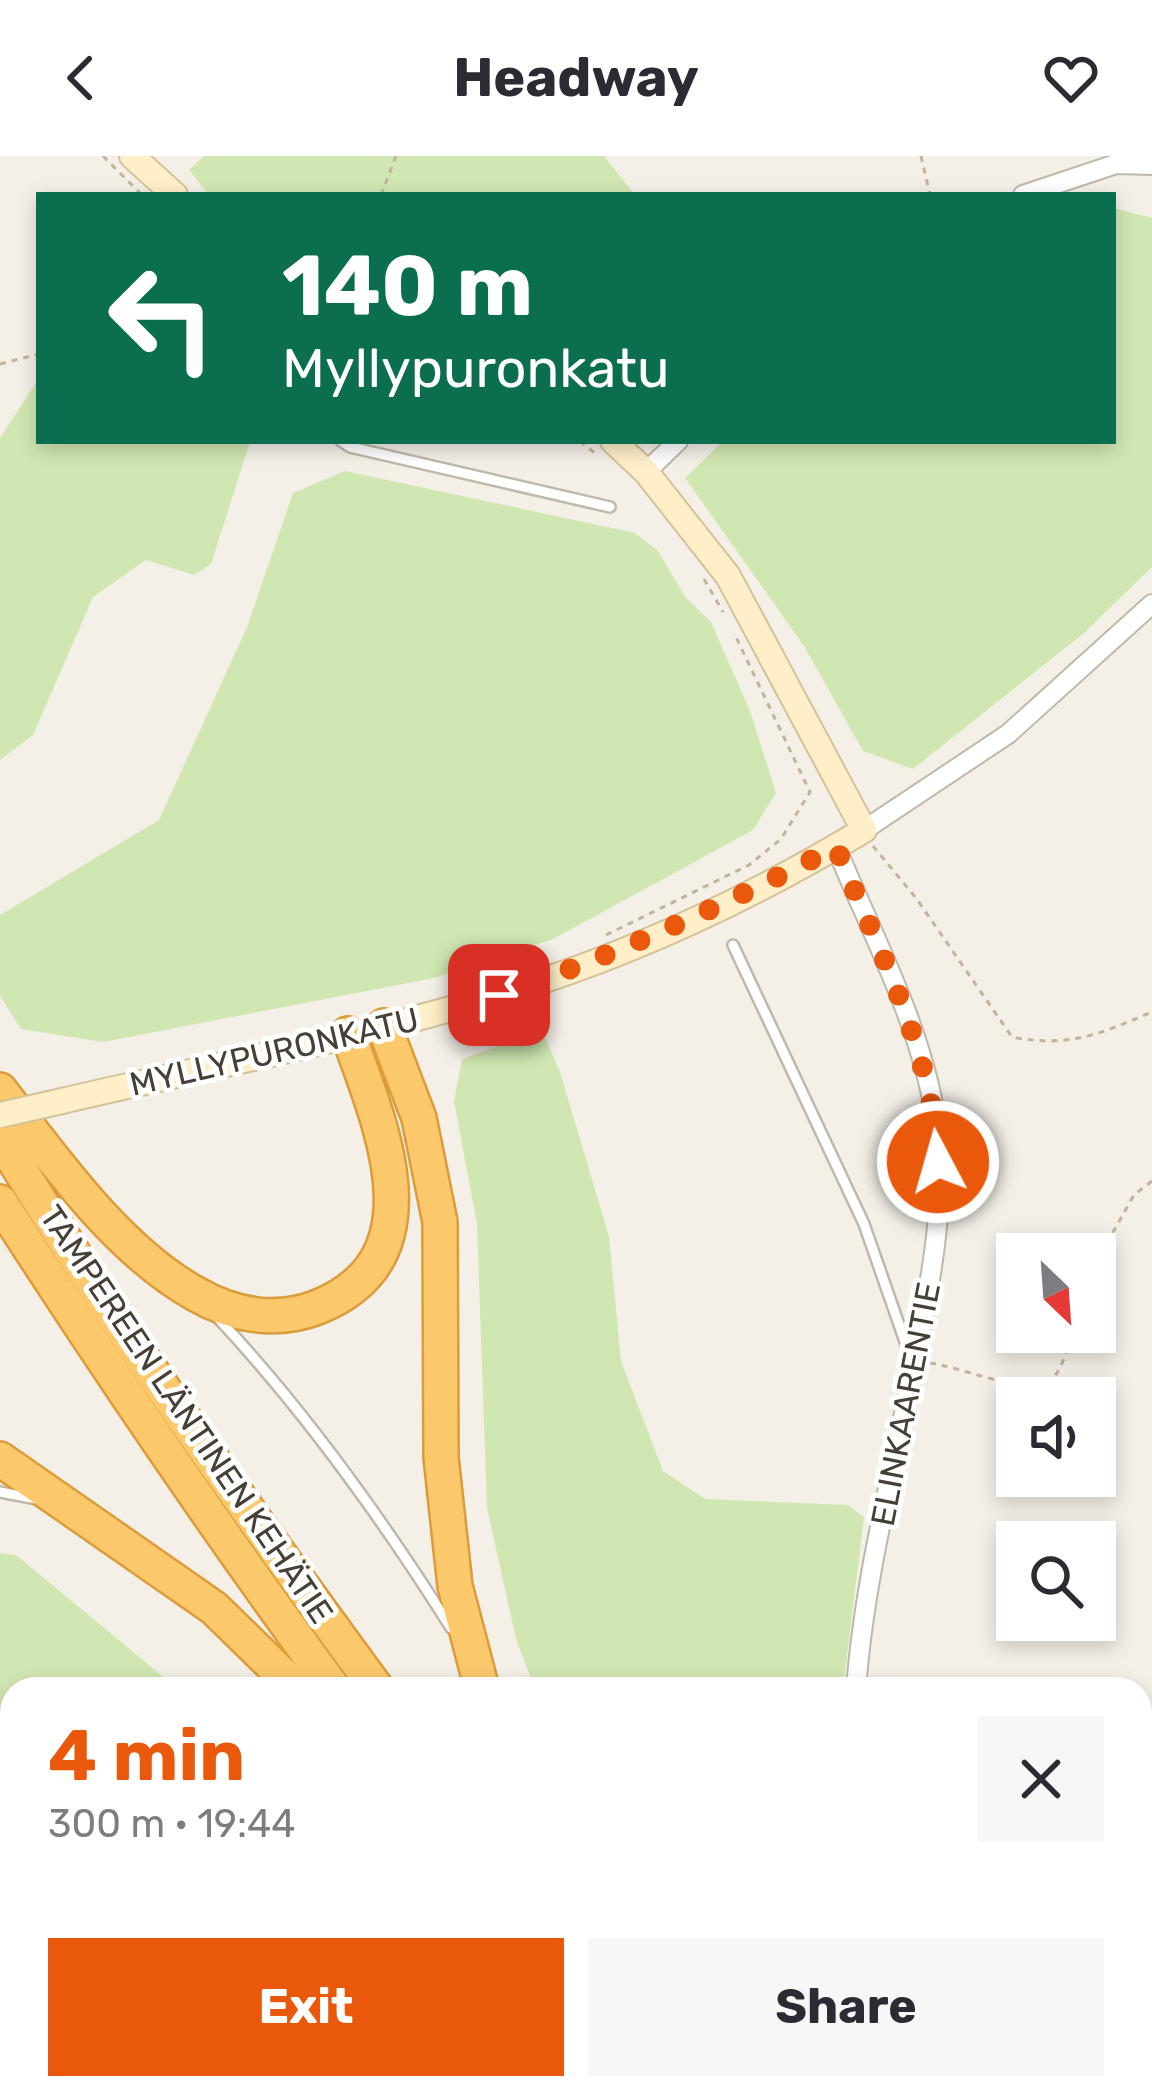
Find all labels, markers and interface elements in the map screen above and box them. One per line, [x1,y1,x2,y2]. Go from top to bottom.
icon: back [48,45,114,111]
icon: heart [1038,45,1104,111]
text: Headway [453,46,699,110]
text: 140 m [282,236,533,336]
icon: left [84,240,240,396]
text: Myllypuronkatu [282,337,670,401]
pin [448,944,550,1046]
icon: arrive [466,962,532,1028]
street label: MYLLYPURONKATU [126,999,422,1104]
position arrow [875,1099,1001,1225]
street label: TAMPEREEN LÄNTINEN KEHÄTIE [32,1198,341,1631]
north arrow [996,1233,1116,1353]
map controls [996,1233,1116,1641]
street label: ELINKAARENTIE [863,1279,948,1529]
button: sound [996,1377,1116,1497]
button: search [996,1521,1116,1641]
text: 4 min [48,1713,245,1798]
button: close [978,1716,1104,1842]
text: 300 m · 19:44 [48,1801,295,1847]
button: Exit [48,1938,564,2076]
button: Share [588,1938,1104,2076]

